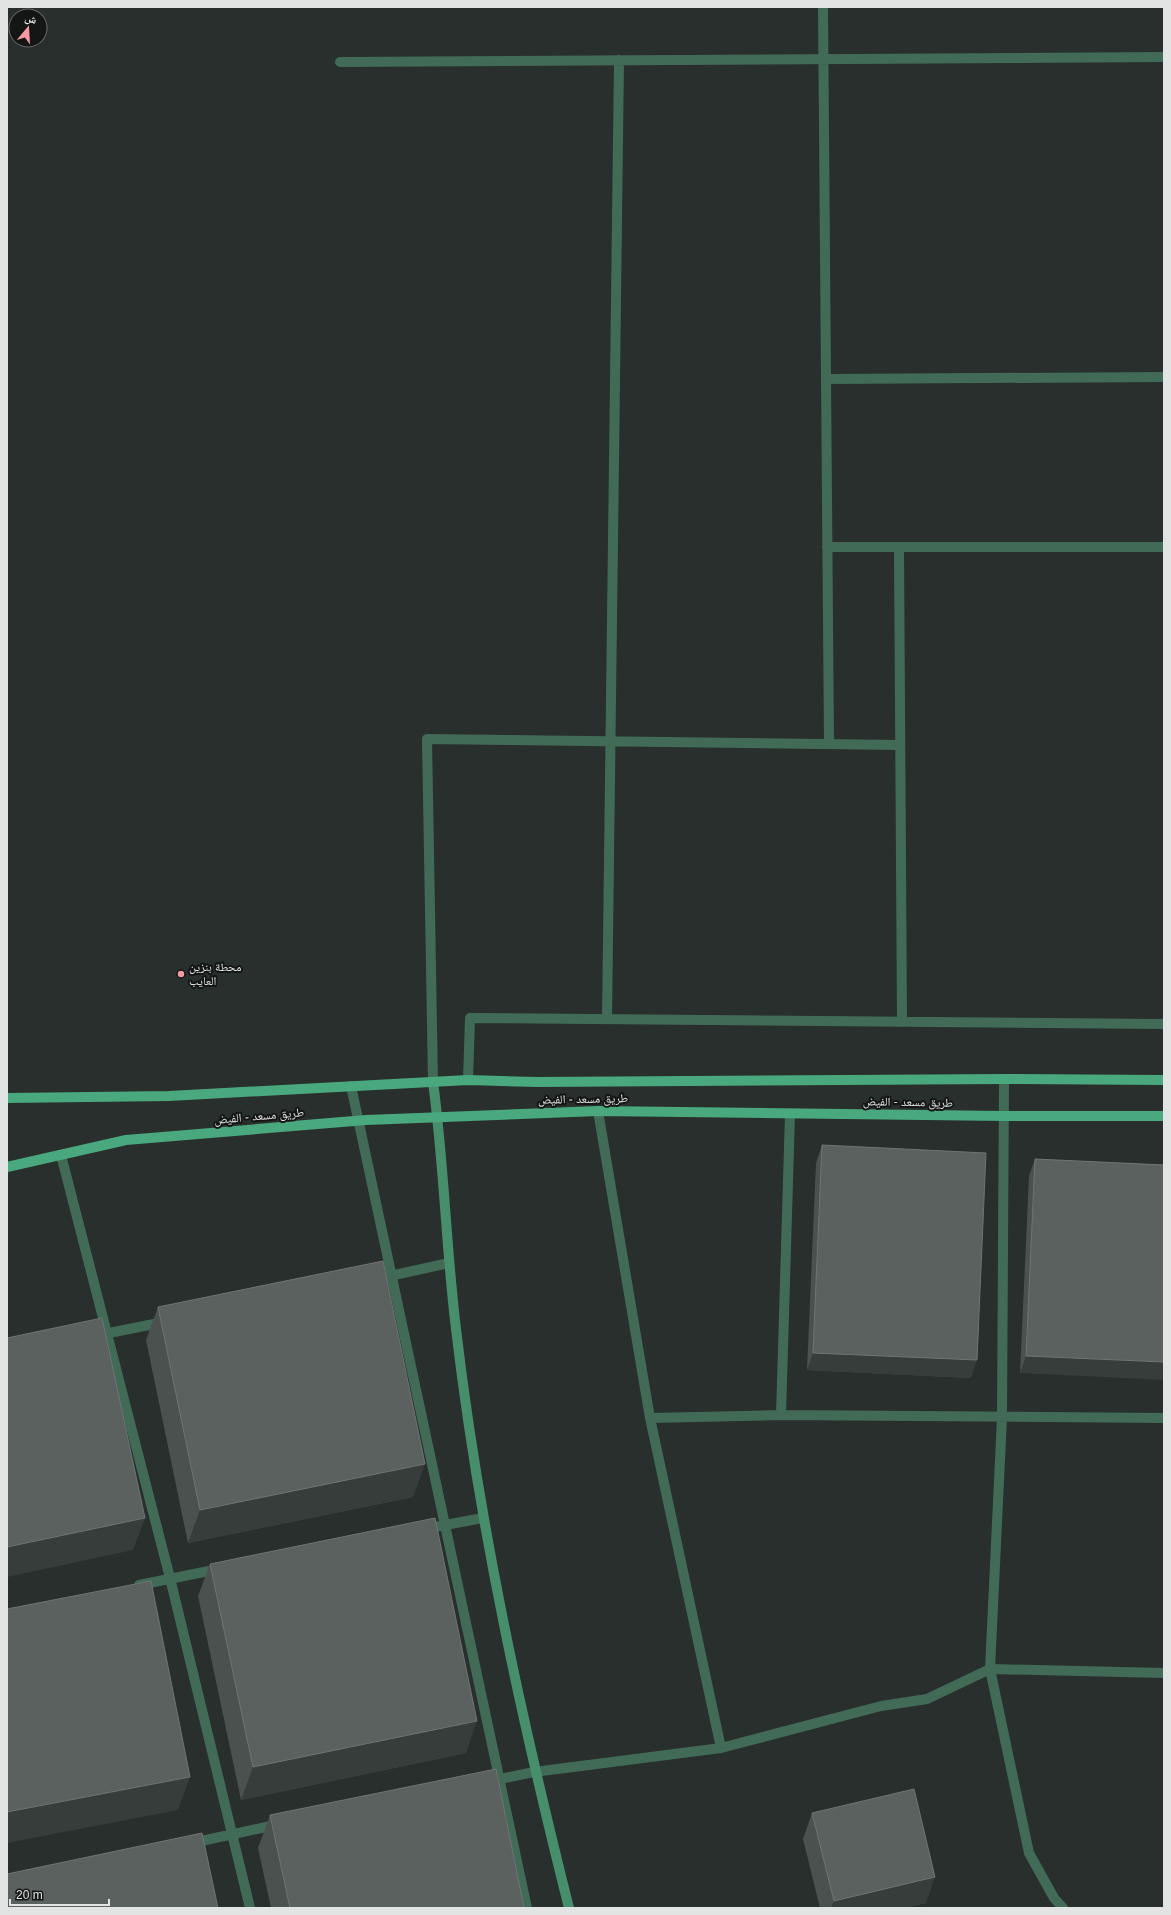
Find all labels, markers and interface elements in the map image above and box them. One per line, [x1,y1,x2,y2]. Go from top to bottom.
north arrow [8,8,48,48]
text: ش [23,11,39,28]
place label: محطة بنزين العايب [189,960,242,988]
marker: محطة بنزين العايب [176,969,186,979]
street label: طريق مسعد - الفيض [538,1091,628,1107]
street label: طريق مسعد - الفيض [863,1094,953,1110]
street label: طريق مسعد - الفيض [213,1105,305,1127]
scale bar [10,1881,109,1907]
text: 20 m [16,1888,43,1902]

